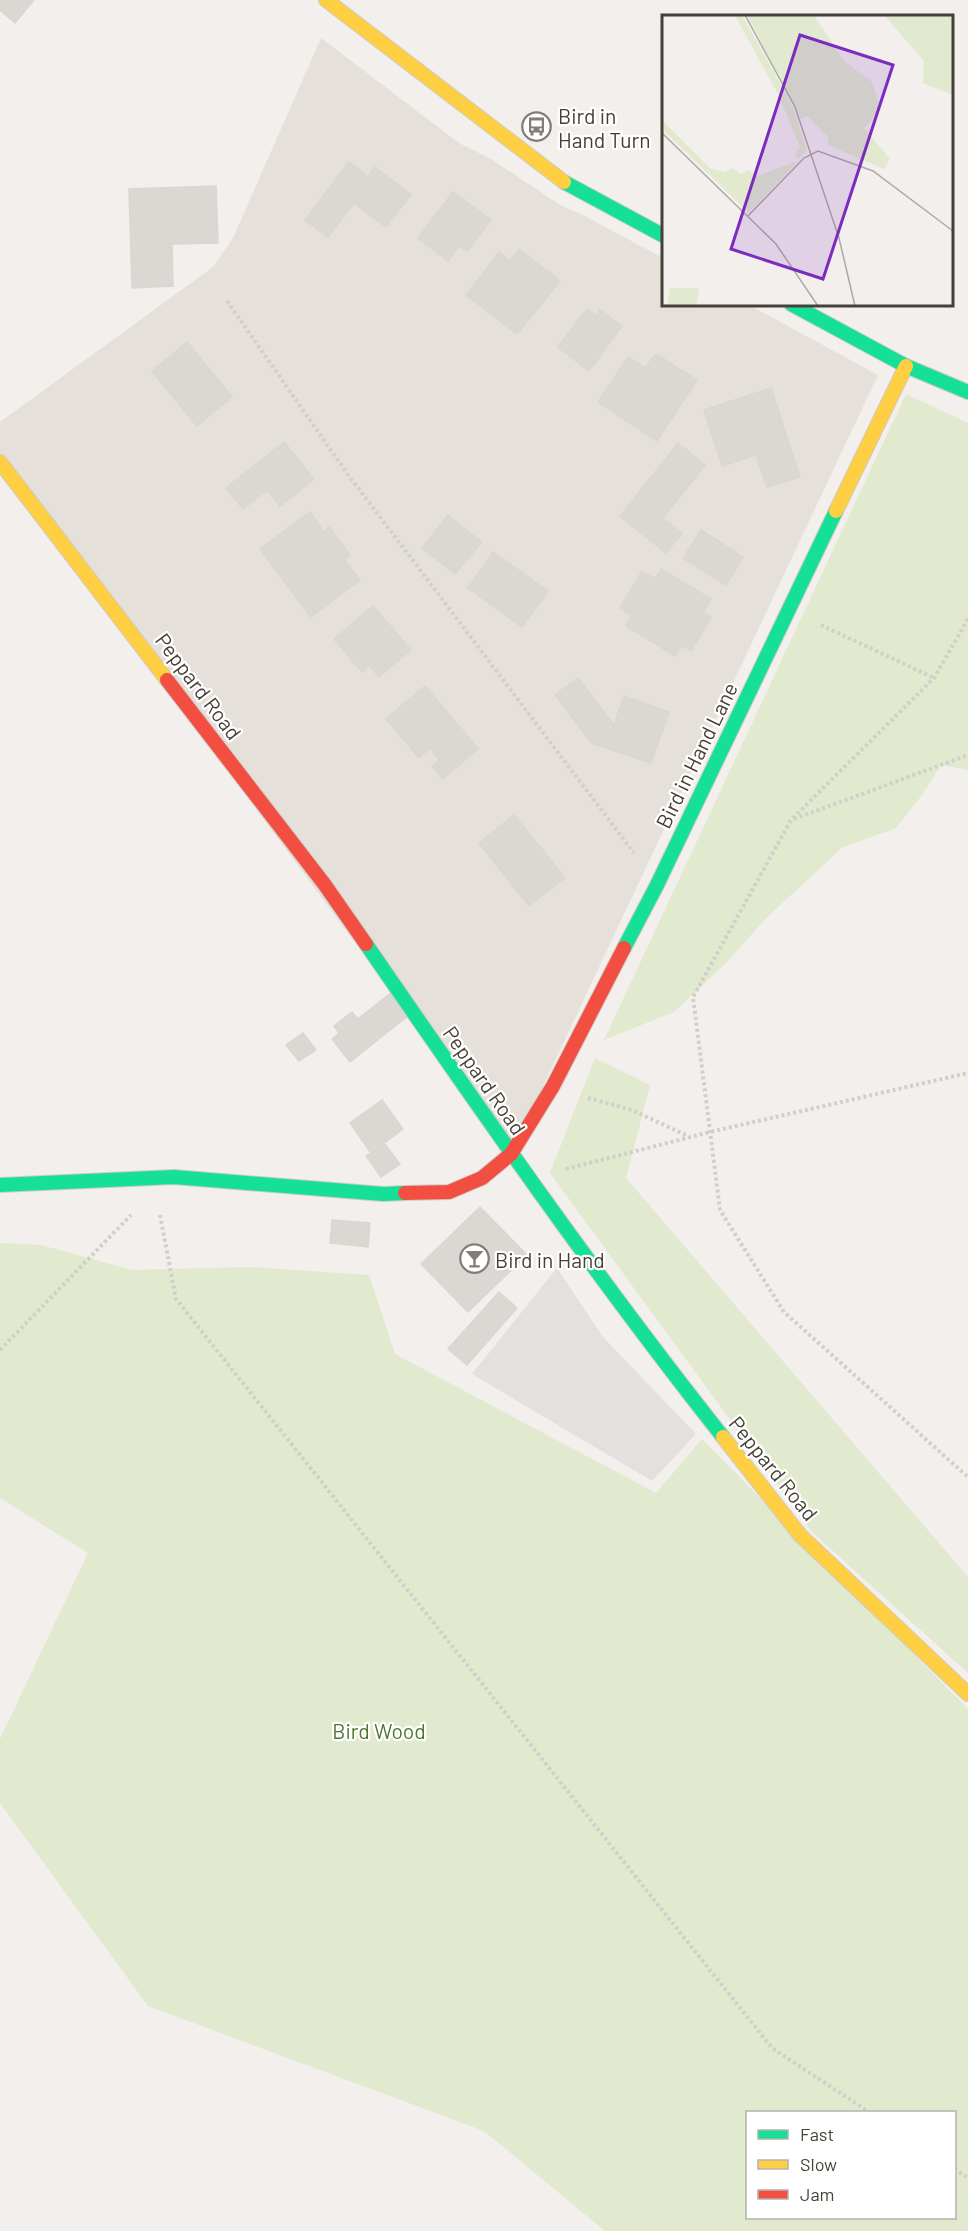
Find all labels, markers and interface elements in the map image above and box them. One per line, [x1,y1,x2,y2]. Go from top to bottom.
inset map [662,15,953,306]
place label: Bird in Hand Turn [558,103,651,152]
bus stop icon: Bird in Hand Turn [521,111,553,143]
street label: Peppard Road [151,628,247,744]
street label: Bird in Hand Lane [650,678,742,832]
street label: Peppard Road [438,1021,532,1139]
bar icon: Bird in Hand [458,1243,490,1275]
place label: Bird in Hand [495,1247,605,1272]
street label: Peppard Road [724,1411,824,1525]
park label: Bird Wood [332,1718,426,1743]
legend [746,2111,956,2219]
text: Fast [800,2123,834,2145]
text: Slow [800,2153,837,2175]
text: Jam [800,2183,834,2205]

